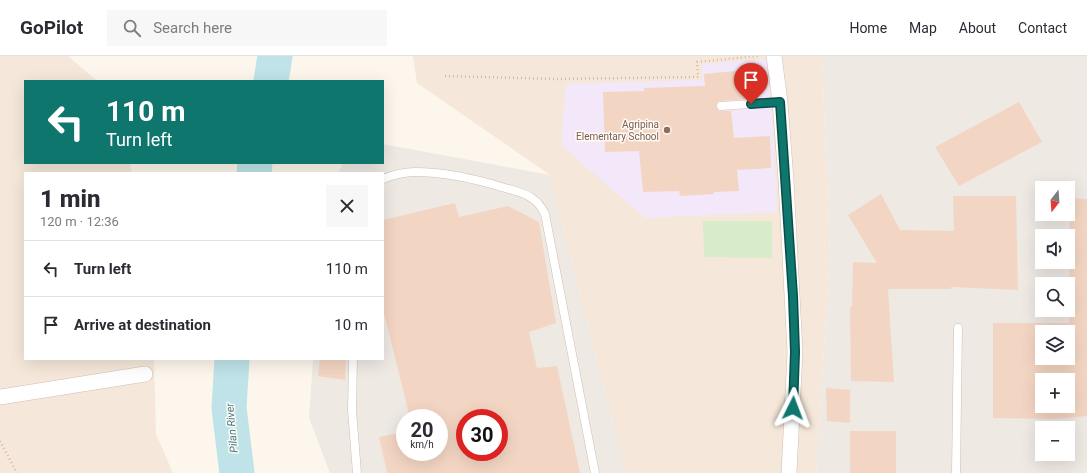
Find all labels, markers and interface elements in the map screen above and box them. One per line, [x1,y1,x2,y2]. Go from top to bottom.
search box [107,10,387,46]
text: GoPilot [20,16,83,39]
icon: search [121,17,143,39]
text: Search here [153,19,232,37]
text: Home [849,20,887,36]
text: Map [909,20,937,36]
text: About [959,20,996,36]
text: Contact [1018,20,1067,36]
pin [734,63,768,104]
icon: arrive [740,69,762,91]
text: 110 m [106,95,185,128]
icon: left [40,96,92,148]
place label: Agripina Elementary School [576,119,659,142]
marker: Agripina Elementary School [662,125,672,135]
text: Turn left [106,129,172,150]
north arrow [1035,181,1075,221]
map controls [1035,181,1075,461]
text: 1 min [40,185,101,213]
button: close [326,185,368,227]
text: 120 m · 12:36 [40,214,119,229]
button: sound [1035,229,1075,269]
icon: left [40,258,62,280]
text: Turn left [74,260,131,278]
text: 110 m [326,260,368,278]
button: search [1035,277,1075,317]
icon: arrive [40,314,62,336]
text: Arrive at destination [74,316,211,334]
text: 10 m [334,316,368,334]
button: layers [1035,325,1075,365]
button: + [1035,373,1075,413]
position arrow [772,387,814,429]
water label: Pilan River [223,402,241,453]
speed limit sign: 30 [456,409,508,461]
text: 20 [411,418,433,442]
button: − [1035,421,1075,461]
text: km/h [410,439,434,450]

